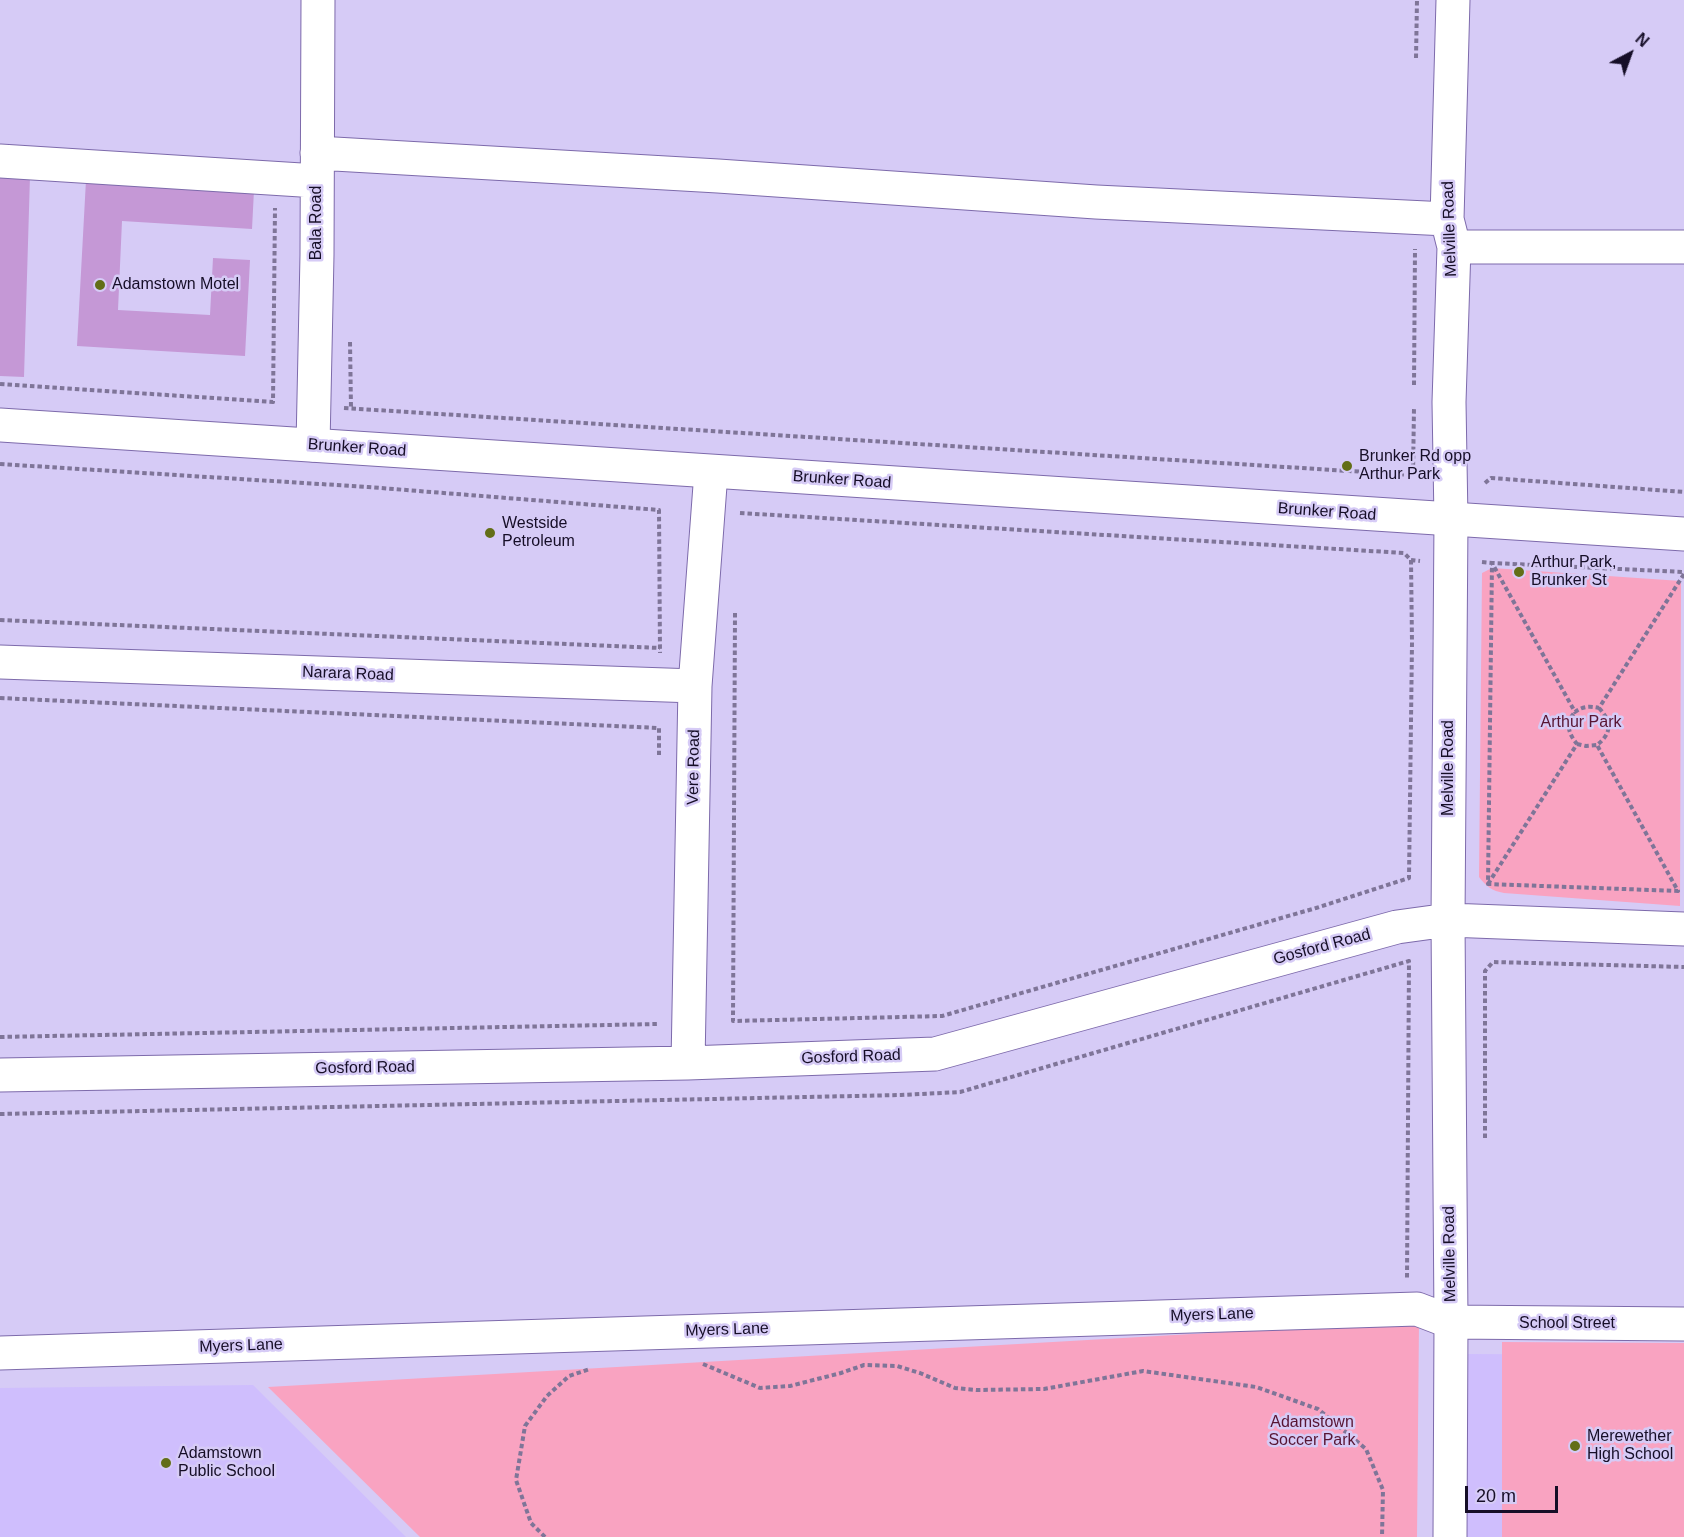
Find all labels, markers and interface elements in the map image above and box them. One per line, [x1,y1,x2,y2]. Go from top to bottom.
north arrow [1600,24,1660,84]
text: N [1632,30,1652,50]
street label: Melville Road [1439,181,1461,277]
street label: Bala Road [307,186,327,260]
place label: Adamstown Motel [112,275,239,295]
marker: Adamstown Motel [93,278,107,292]
street label: Brunker Road [307,435,407,461]
place label: Brunker Rd opp Arthur Park [1359,447,1471,485]
marker: Brunker Rd opp Arthur Park [1340,459,1354,473]
street label: Brunker Road [792,467,892,493]
street label: Brunker Road [1277,499,1377,525]
place label: Westside Petroleum [502,514,575,552]
marker: Westside Petroleum [483,526,497,540]
place label: Arthur Park, Brunker St [1531,553,1616,591]
marker: Arthur Park, Brunker St [1512,565,1526,579]
street label: Narara Road [302,663,394,685]
park label: Arthur Park [1541,713,1621,733]
street label: Melville Road [1439,720,1459,816]
street label: Vere Road [684,729,704,805]
street label: Gosford Road [1271,925,1373,969]
street label: Gosford Road [801,1046,901,1068]
street label: Gosford Road [315,1058,415,1078]
street label: Melville Road [1440,1206,1460,1302]
street label: Myers Lane [1170,1304,1254,1326]
street label: School Street [1519,1314,1615,1334]
street label: Myers Lane [685,1319,769,1341]
street label: Myers Lane [199,1335,283,1357]
park label: Adamstown Soccer Park [1268,1413,1356,1451]
place label: Merewether High School [1587,1427,1673,1465]
marker: Merewether High School [1568,1439,1582,1453]
place label: Adamstown Public School [178,1444,275,1482]
marker: Adamstown Public School [159,1456,173,1470]
scale bar [1468,1474,1561,1512]
text: 20 m [1476,1486,1516,1506]

